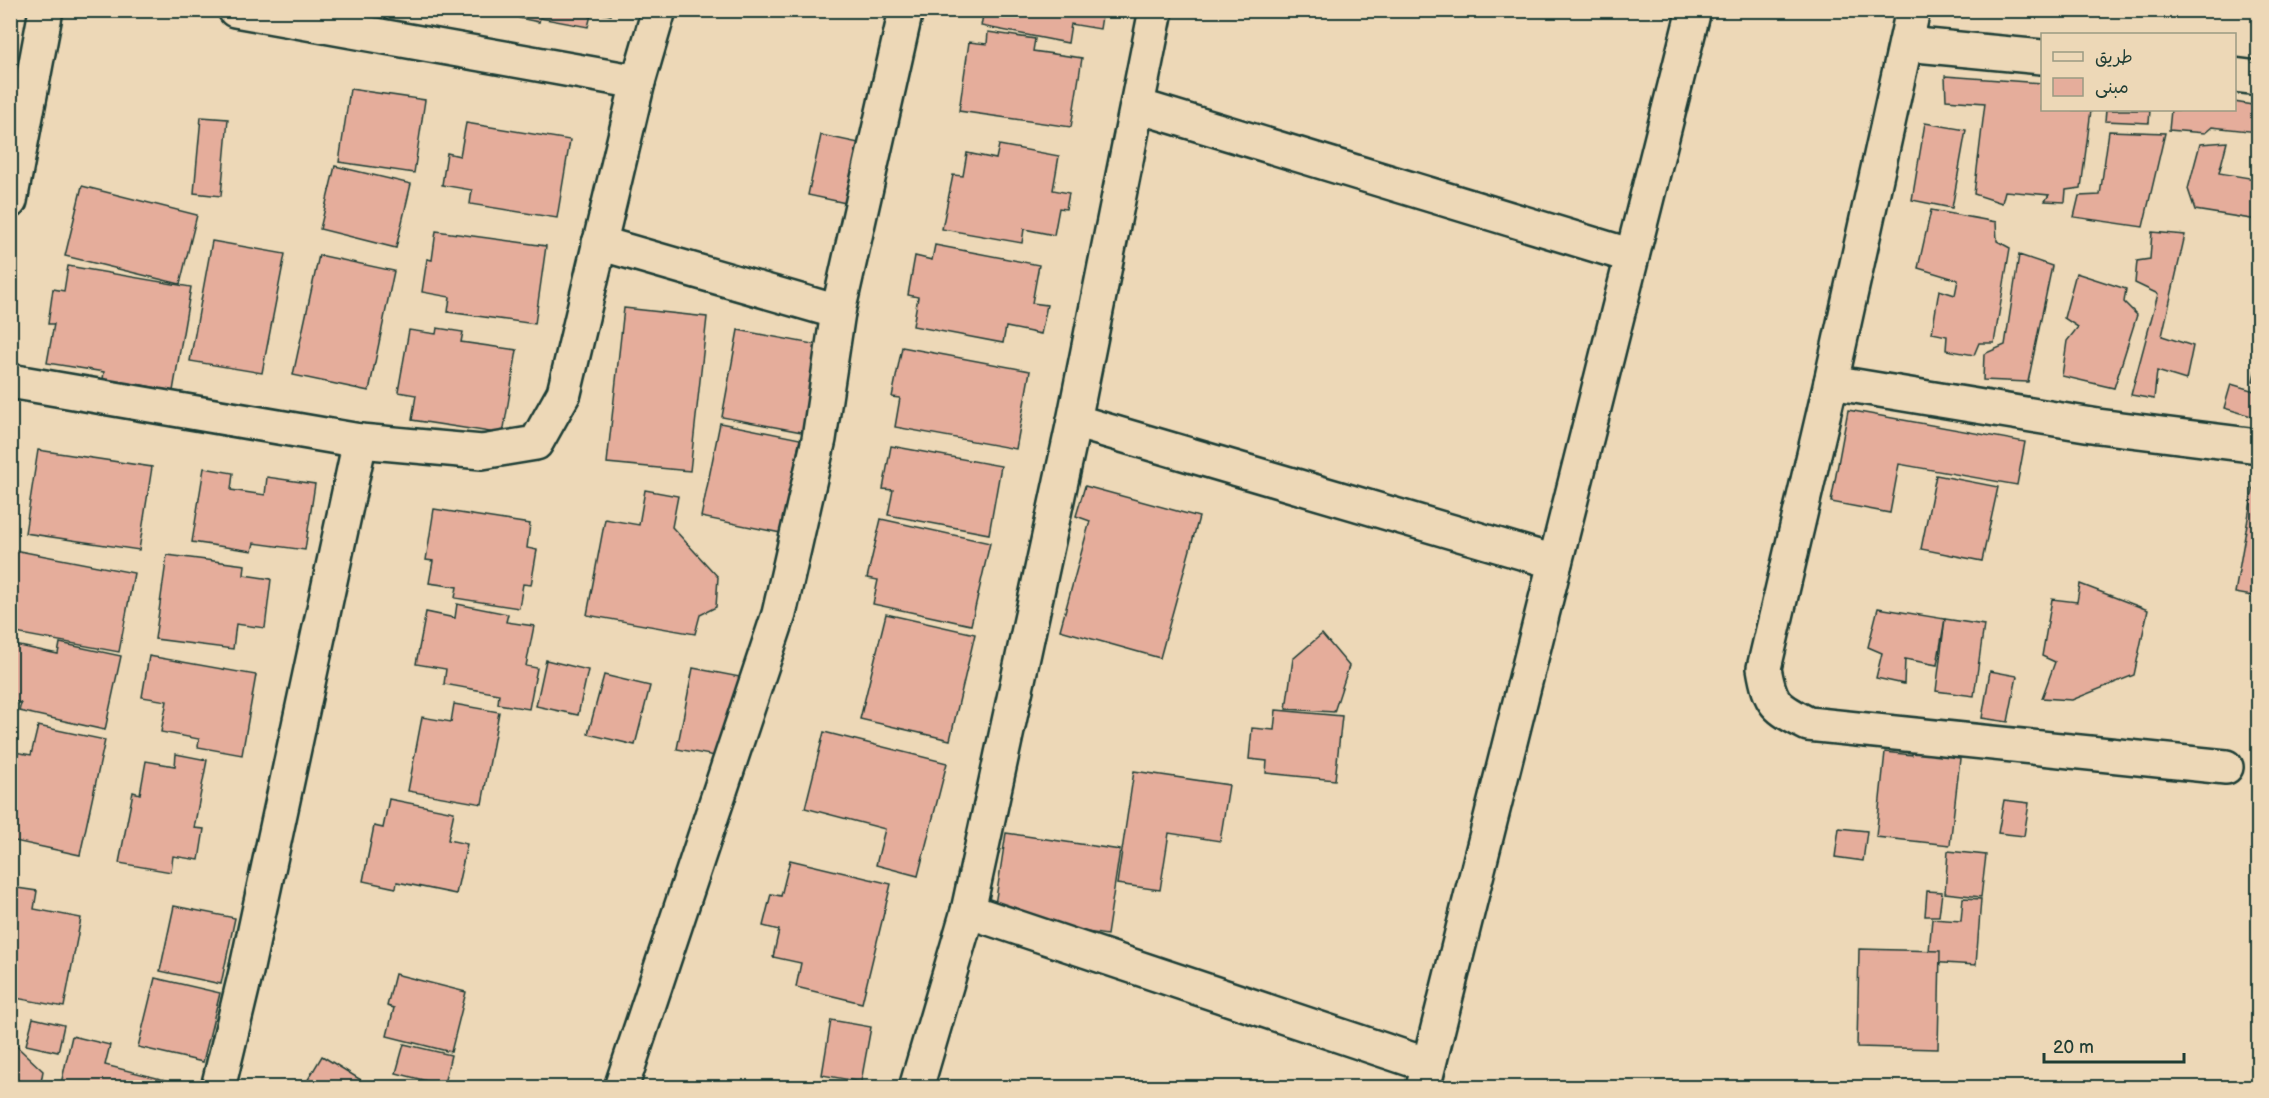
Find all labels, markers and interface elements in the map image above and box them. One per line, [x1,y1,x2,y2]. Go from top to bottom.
legend [2041,33,2236,111]
text: طريق [2095,47,2133,68]
text: مبنى [2095,77,2129,98]
scale bar [2044,1026,2184,1064]
text: 20 m [2053,1037,2094,1058]

